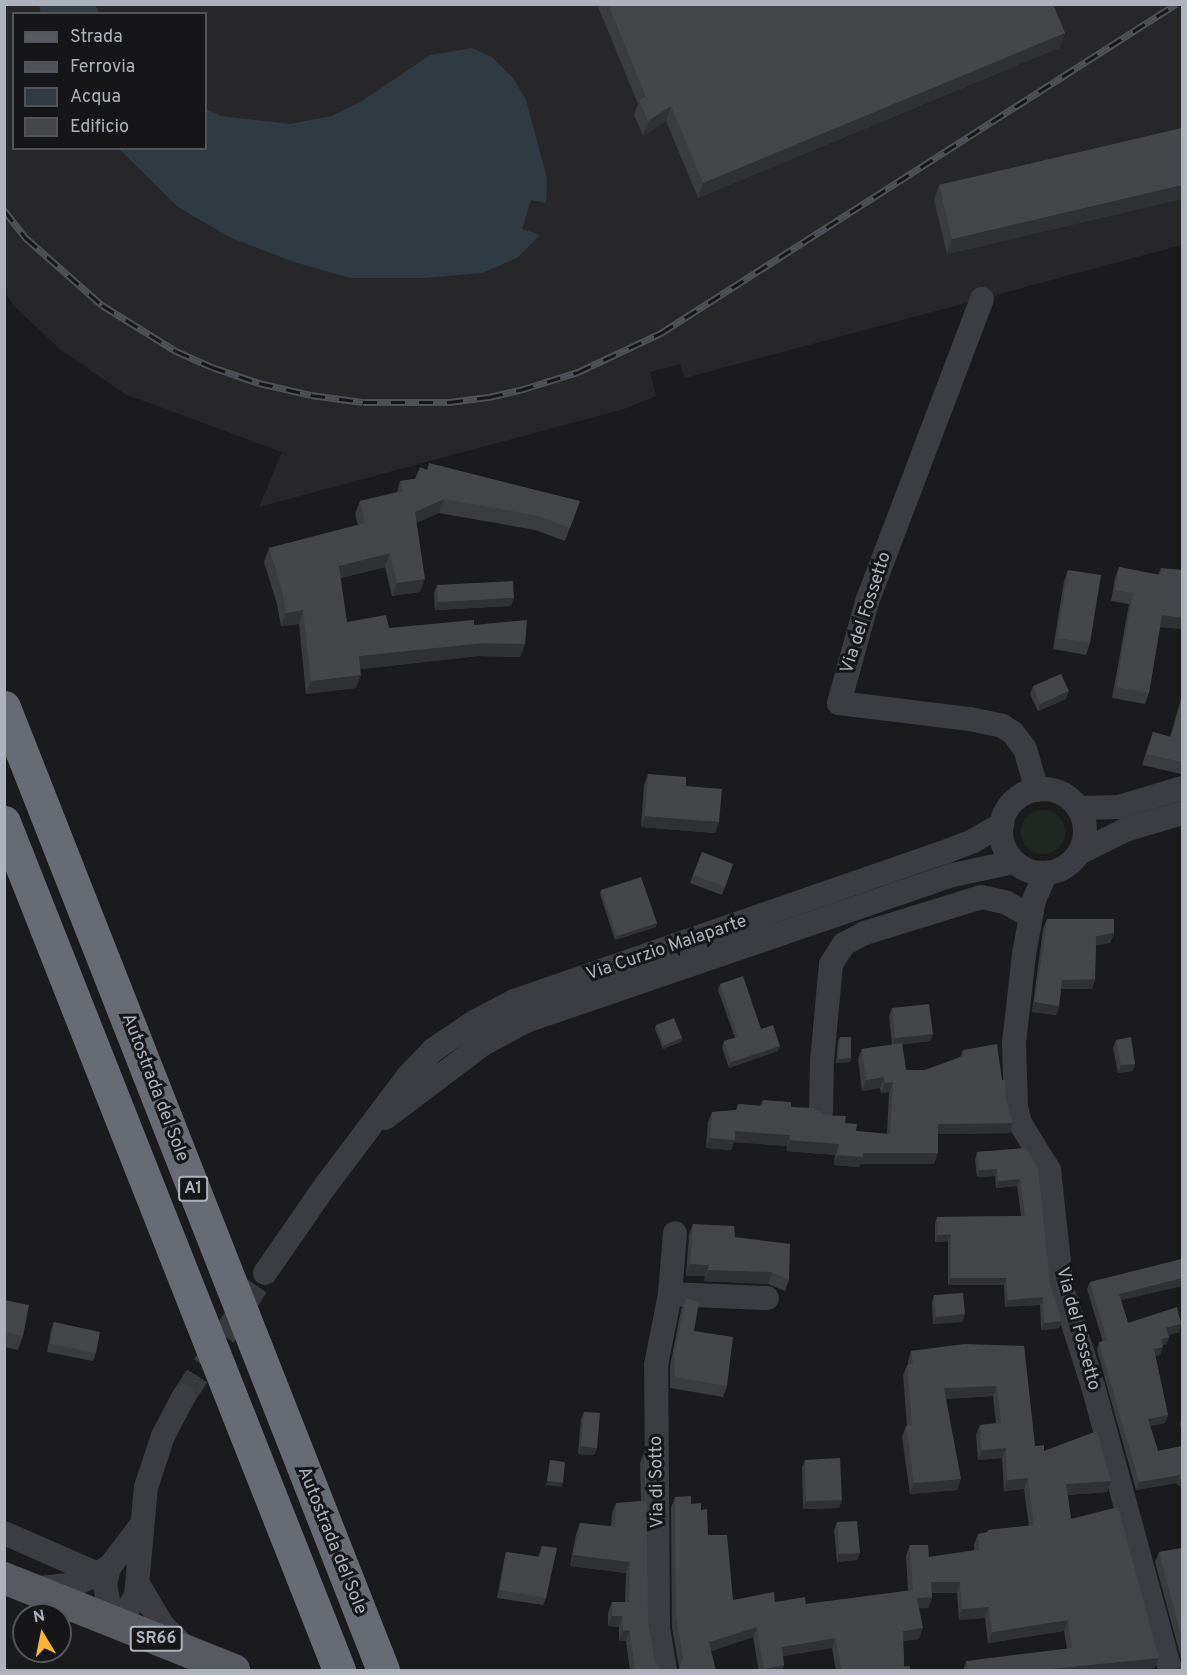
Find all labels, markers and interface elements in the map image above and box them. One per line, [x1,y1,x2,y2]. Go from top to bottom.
legend [12,12,207,150]
text: Strada [70,26,123,49]
text: Ferrovia [70,56,135,79]
text: Acqua [70,86,121,109]
text: Edificio [70,116,129,139]
street label: Via del Fossetto [837,549,897,677]
street label: Via Curzio Malaparte [584,911,750,987]
street label: Autostrada del Sole [116,1011,192,1165]
road number: A1 [178,1176,208,1202]
street label: Via del Fossetto [1050,1265,1104,1393]
street label: Via di Sotto [646,1436,670,1528]
street label: Autostrada del Sole [292,1464,370,1618]
north arrow [12,1603,72,1663]
text: N [32,1606,47,1628]
road number: SR66 [129,1626,183,1652]

